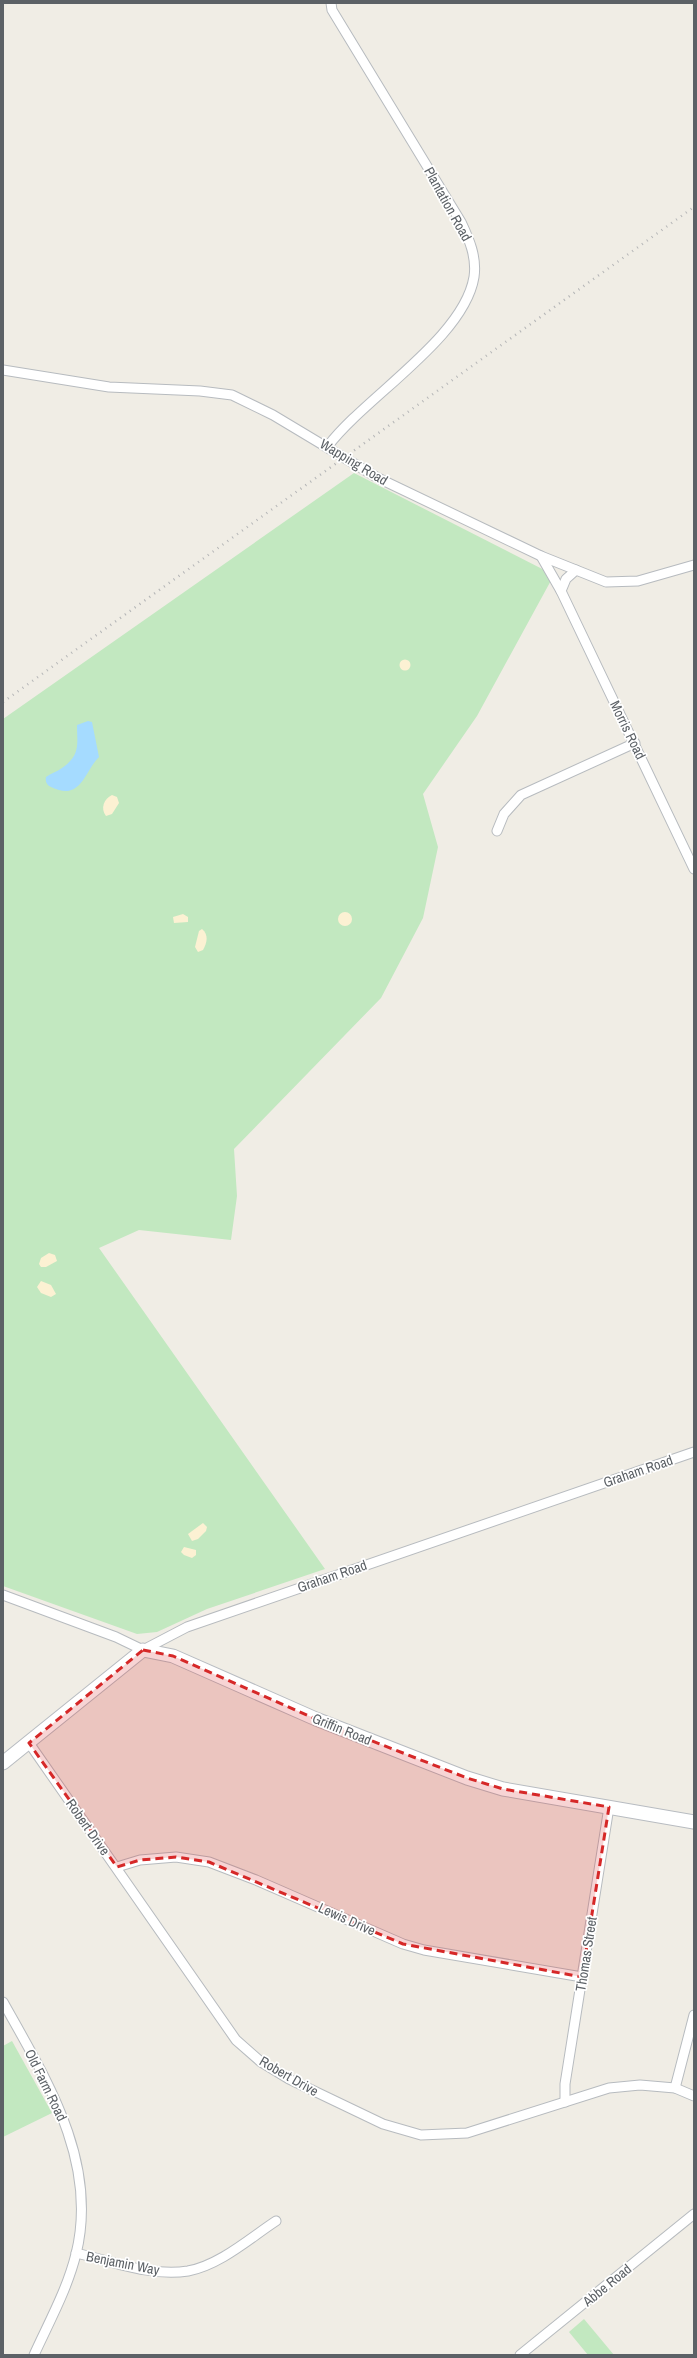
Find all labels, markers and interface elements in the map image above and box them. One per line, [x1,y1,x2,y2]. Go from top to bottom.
street label: Plantation Road [420,164,476,244]
street label: Wapping Road [317,435,391,489]
street label: Morris Road [606,698,650,762]
street label: Graham Road [601,1451,675,1491]
street label: Graham Road [295,1556,369,1596]
street label: Griffin Road [310,1709,374,1749]
street label: Robert Drive [62,1795,114,1859]
street label: Lewis Drive [316,1898,378,1940]
street label: Thomas Street [571,1915,601,1993]
street label: Old Farm Road [21,2046,71,2124]
street label: Robert Drive [256,2052,322,2100]
street label: Benjamin Way [85,2247,161,2279]
street label: Abbe Road [578,2260,635,2311]

